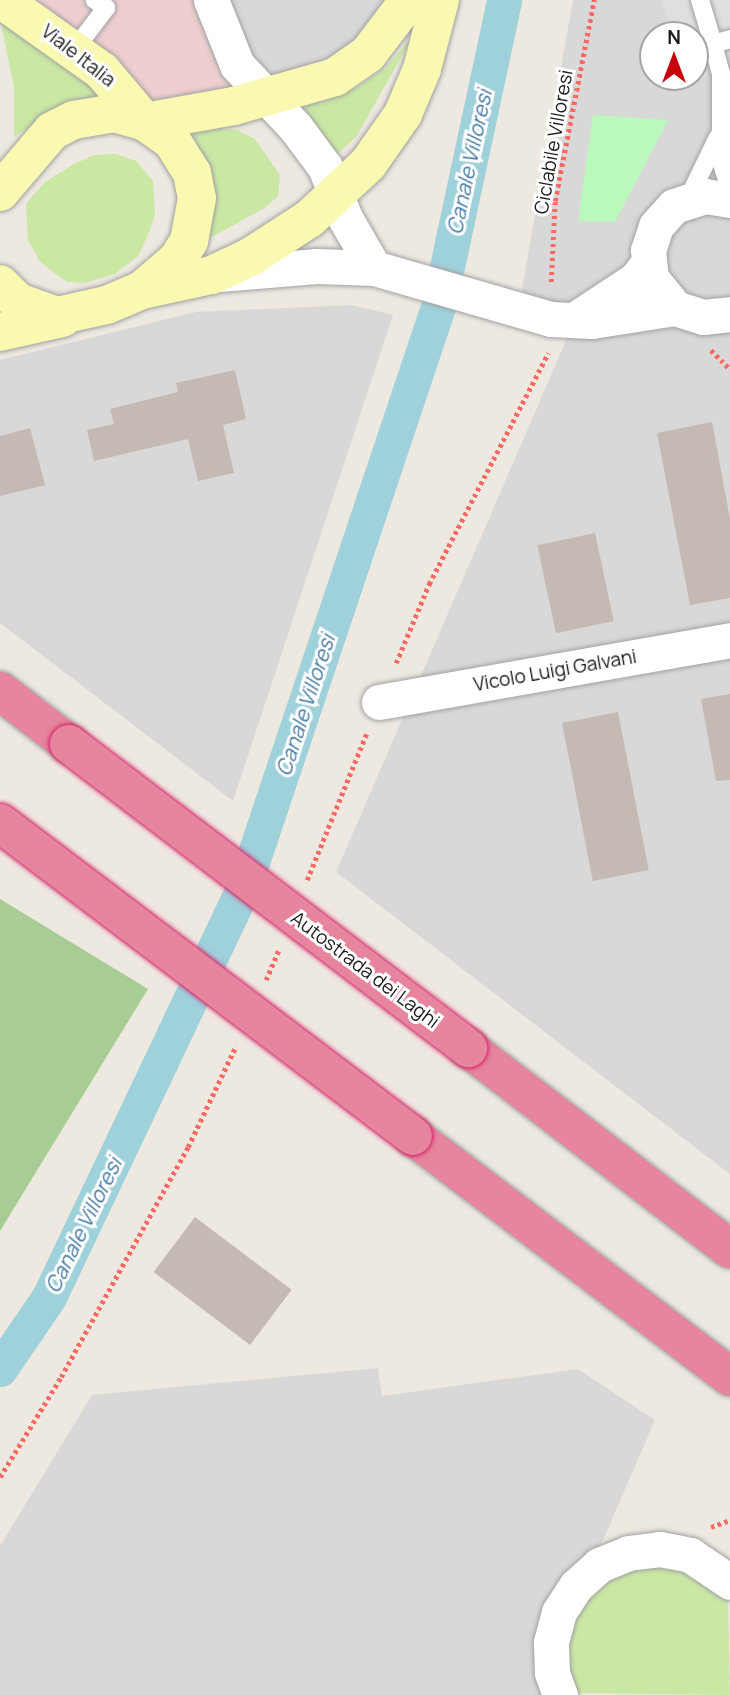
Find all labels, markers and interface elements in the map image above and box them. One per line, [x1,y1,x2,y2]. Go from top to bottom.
street label: Viale Italia [37,20,119,92]
north arrow [639,21,709,91]
text: N [667,24,681,50]
street label: Ciclabile Villoresi [530,68,578,216]
water label: Canale Villoresi [441,87,497,237]
water label: Canale Villoresi [270,631,340,779]
street label: Vicolo Luigi Galvani [472,645,638,697]
street label: Autostrada dei Laghi [286,907,444,1033]
water label: Canale Villoresi [39,1153,127,1297]

